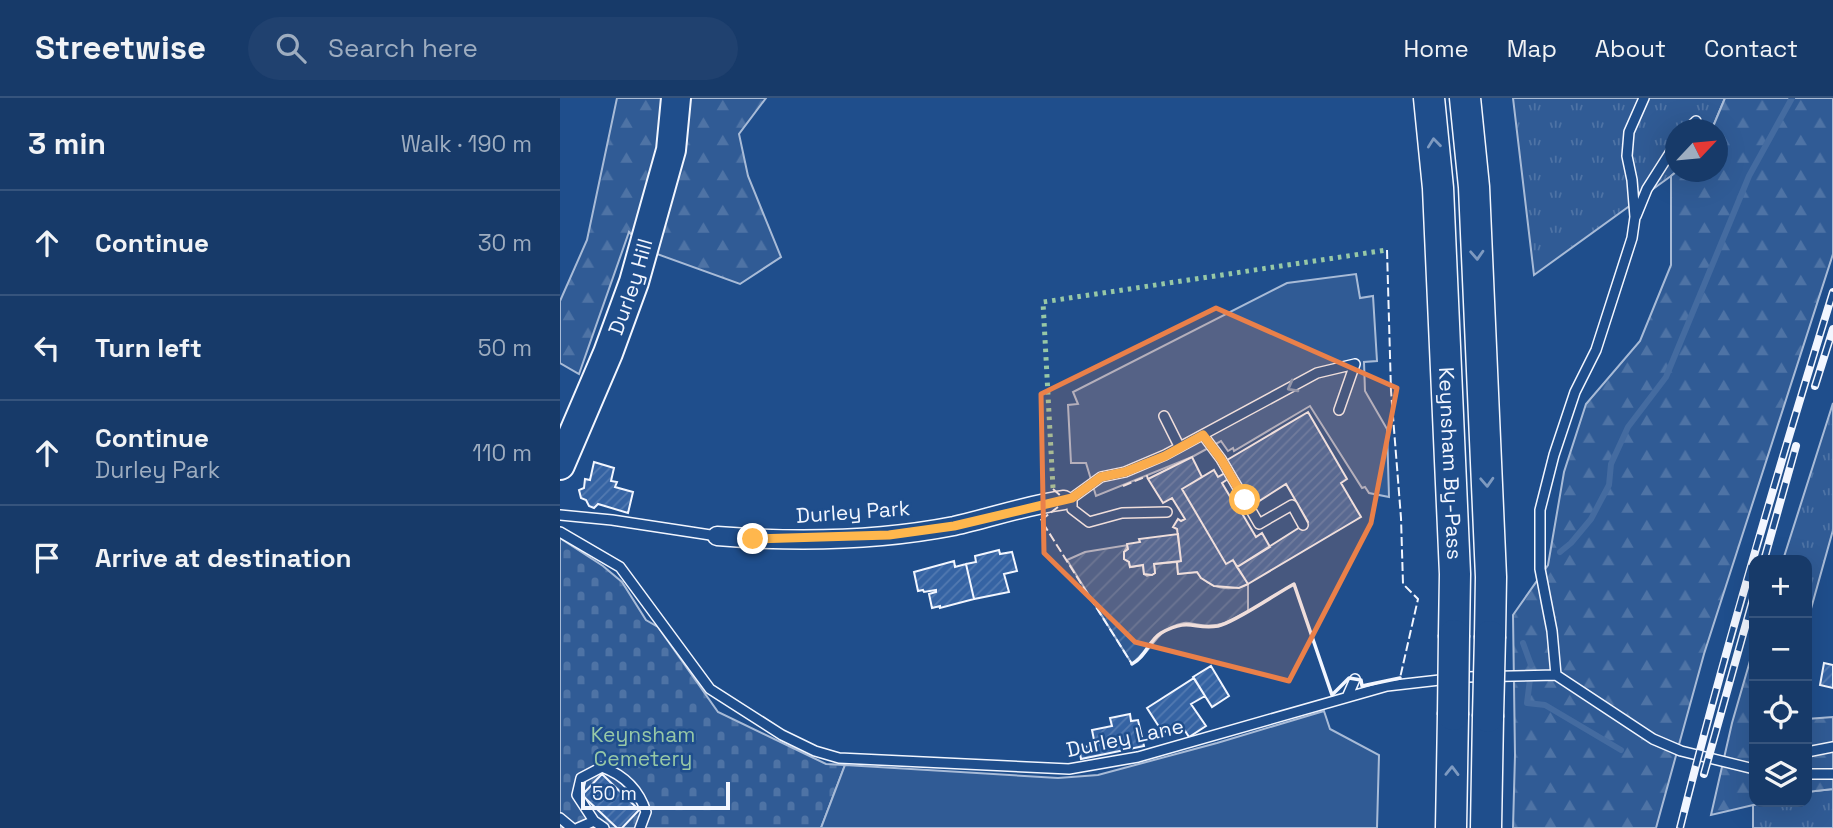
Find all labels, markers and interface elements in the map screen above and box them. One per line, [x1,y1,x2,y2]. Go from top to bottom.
search box [248,17,738,80]
text: Streetwise [35,27,206,69]
icon: search [272,29,310,67]
text: Search here [328,31,478,65]
text: Home [1403,33,1469,64]
text: Map [1507,33,1557,64]
text: About [1595,33,1666,64]
text: Contact [1704,33,1798,64]
north arrow [1665,119,1728,182]
text: 3 min [28,124,106,163]
text: Walk · 190 m [401,129,532,159]
one-way arrow [1427,137,1442,148]
icon: ahead [28,224,66,262]
text: Continue [95,226,209,260]
text: 30 m [478,228,532,258]
street label: Durley Hill [602,235,659,338]
one-way arrow [1469,250,1484,261]
icon: left [28,329,66,367]
text: Turn left [95,331,202,365]
text: 50 m [478,333,532,363]
street label: Keynsham By-Pass [1433,366,1468,560]
one-way arrow [1286,379,1299,392]
text: Continue [95,421,209,455]
icon: ahead [28,434,66,472]
text: 110 m [472,438,532,468]
text: Durley Park [95,455,220,485]
one-way arrow [1479,477,1494,488]
route start [1229,484,1260,515]
street label: Durley Park [795,494,911,529]
route end [737,523,768,554]
icon: arrive [28,539,66,577]
text: Arrive at destination [95,541,352,575]
map controls [1749,555,1812,807]
button: + [1749,555,1812,618]
button: − [1749,618,1812,681]
button: locate [1749,681,1812,744]
street label: Durley Lane [1064,712,1186,763]
park label: Keynsham Cemetery [591,721,695,772]
button: layers [1749,744,1812,807]
one-way arrow [1444,766,1460,776]
scale bar [581,779,730,811]
text: 50 m [592,781,637,806]

